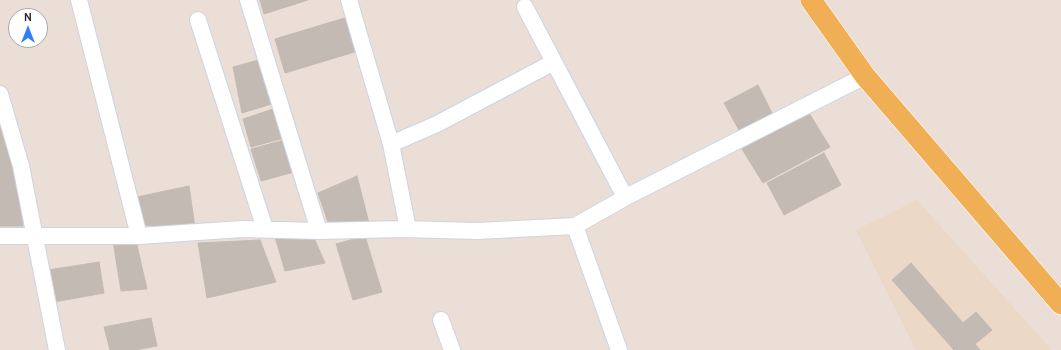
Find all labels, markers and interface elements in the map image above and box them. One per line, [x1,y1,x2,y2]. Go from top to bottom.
north arrow [8,8,48,48]
text: N [24,10,32,24]

